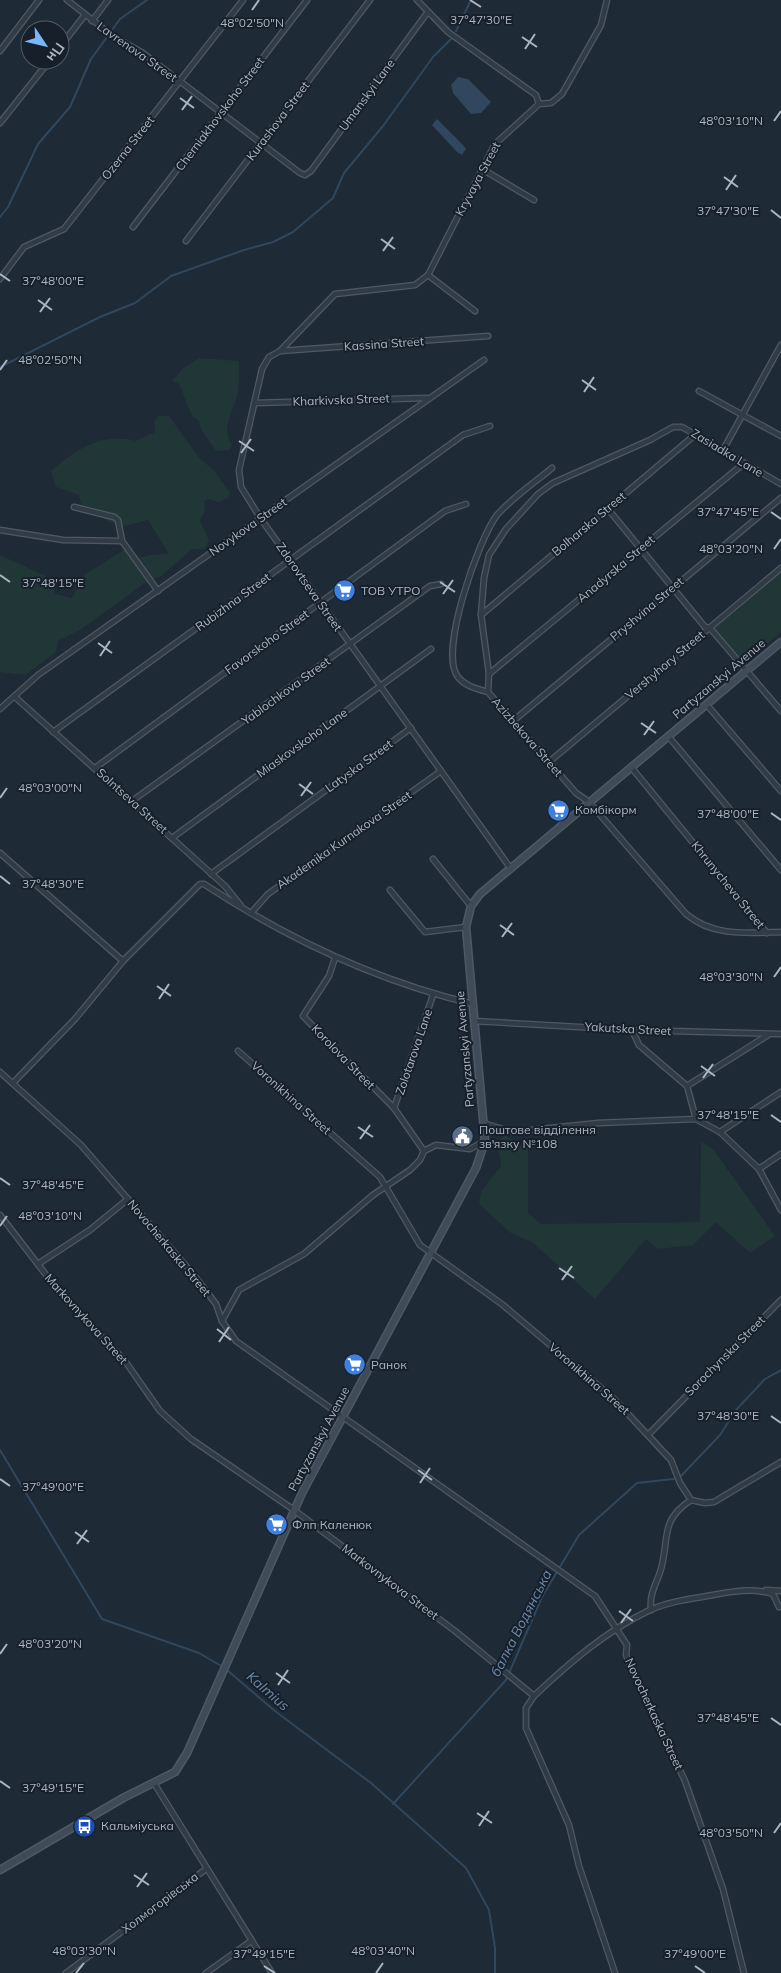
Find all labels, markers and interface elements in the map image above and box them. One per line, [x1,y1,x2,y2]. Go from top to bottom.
text: 37°47'30"E [450,12,512,27]
text: 48°02'50"N [220,15,284,30]
street label: Lavrenova Street [94,18,180,85]
north arrow [20,20,70,70]
text: Пн [43,39,69,66]
street label: Cherniakhovskoho Street [172,54,267,174]
street label: Umanskyi Lane [336,56,398,134]
street label: Kurashova Street [243,78,312,163]
street label: Ozerna Street [98,113,157,183]
text: 48°03'10"N [699,113,763,128]
street label: Kryvaya Street [452,139,503,218]
text: 37°47'30"E [697,203,759,218]
text: 37°48'00"E [22,273,84,288]
street label: Kassina Street [343,333,424,354]
text: 48°02'50"N [18,352,82,367]
street label: Kharkivska Street [292,390,390,409]
street label: Zasiadka Lane [689,425,766,480]
street label: Bolharska Street [549,488,629,559]
street label: Novykova Street [206,494,289,559]
text: 37°47'45"E [697,504,759,519]
street label: Anadyrska Street [574,532,657,605]
street label: Zdorovtseva Street [273,539,346,634]
text: 48°03'20"N [699,541,763,556]
street label: Rubizhna Street [192,569,273,634]
street label: Pryshvina Street [607,574,686,644]
text: 37°48'15"E [22,575,84,590]
supermarket icon: ТОВ УТРО [333,579,357,603]
place label: ТОВ УТРО [361,583,420,598]
street label: Favorskoho Street [222,606,312,677]
street label: Vershyhory Street [622,627,707,702]
street label: Partyzanskyi Avenue [669,635,768,722]
street label: Yablochkova Street [238,653,333,728]
street label: Azizbekova Street [489,694,566,779]
street label: Miaskovskoho Lane [253,705,350,781]
street label: Latyska Street [322,736,395,795]
street label: Solntseva Street [94,765,171,837]
text: 48°03'00"N [18,780,82,795]
street label: Akademika Kurnakova Street [273,787,414,892]
supermarket icon: Комбікорм [547,798,571,822]
place label: Комбікорм [575,802,637,817]
text: 37°48'00"E [697,806,759,821]
street label: Khrunycheva Street [688,838,768,932]
text: 37°48'30"E [22,876,84,891]
text: 48°03'30"N [699,969,763,984]
street label: Partyzanskyi Avenue [452,990,477,1108]
street label: Zolotarova Lane [392,1007,435,1097]
street label: Yakutska Street [583,1019,672,1038]
street label: Korolova Street [308,1021,378,1092]
street label: Voronikhina Street [248,1058,334,1137]
text: 37°48'15"E [697,1107,759,1122]
place label: Поштове відділення зв'язку №108 [479,1122,596,1151]
public building icon: Поштове відділення зв'язку №108 [451,1125,475,1149]
text: 37°48'45"E [22,1177,84,1192]
street label: Novocherkaska Street [125,1196,214,1299]
text: 48°03'10"N [18,1208,82,1223]
street label: Markovnykova Street [42,1270,131,1367]
street label: Sorochynska Street [681,1312,768,1399]
street label: Voronikhina Street [546,1339,633,1418]
supermarket icon: Ранок [343,1353,367,1377]
place label: Ранок [371,1357,407,1372]
street label: Partyzanskyi Avenue [285,1384,353,1494]
text: 37°48'30"E [697,1408,759,1423]
text: 37°49'00"E [22,1479,84,1494]
supermarket icon: Флп Каленюк [264,1513,288,1537]
place label: Флп Каленюк [292,1517,372,1532]
street label: Markovnykova Street [339,1540,442,1623]
water label: балка Водянська [486,1566,556,1680]
text: 48°03'20"N [18,1636,82,1651]
street label: Novocherkaska Street [622,1655,687,1772]
water label: Kalmius [243,1667,293,1715]
text: 37°48'45"E [697,1710,759,1725]
text: 37°49'15"E [22,1780,84,1795]
bus stop icon: Кальміуська [73,1814,97,1838]
place label: Кальміуська [101,1818,174,1833]
text: 48°03'50"N [699,1825,763,1840]
street label: Холмогорівська [118,1869,201,1936]
text: 48°03'30"N [52,1943,116,1958]
text: 48°03'40"N [351,1943,415,1958]
text: 37°49'15"E [233,1946,295,1961]
text: 37°49'00"E [664,1946,726,1961]

